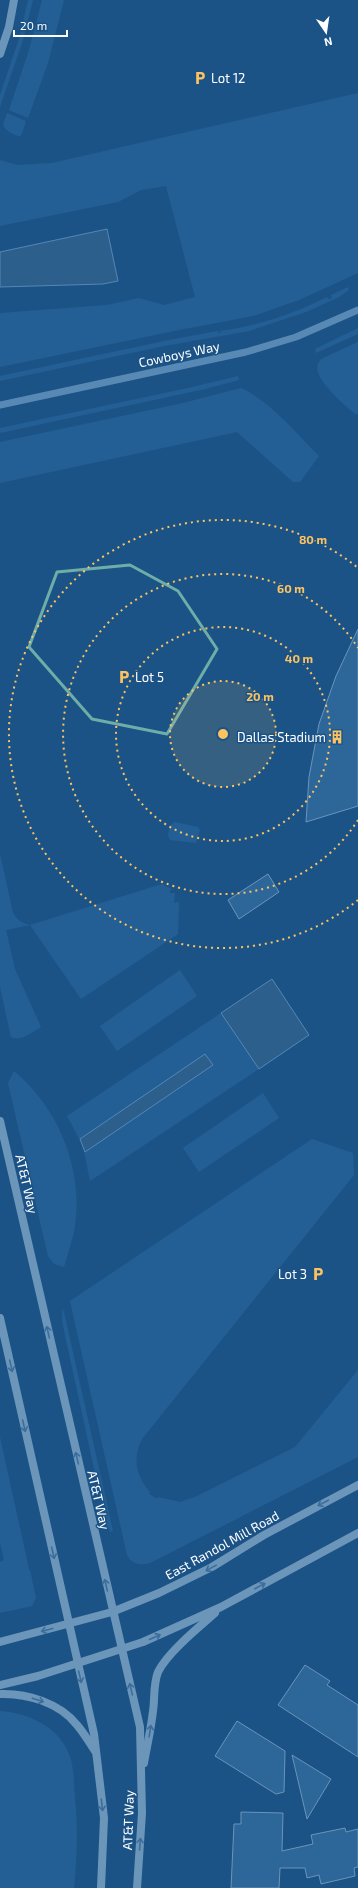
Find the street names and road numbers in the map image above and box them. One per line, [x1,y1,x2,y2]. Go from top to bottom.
street label: Cowboys Way [137,338,221,370]
street label: AT&T Way [12,1153,42,1215]
street label: AT&T Way [84,1469,114,1531]
street label: East Randol Mill Road [162,1507,282,1583]
street label: AT&T Way [119,1789,137,1850]

